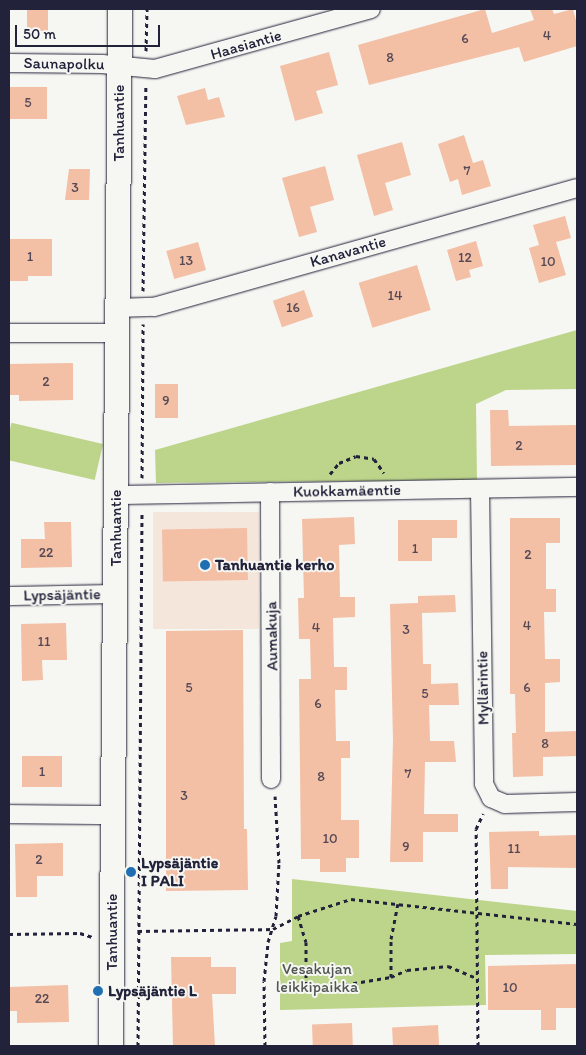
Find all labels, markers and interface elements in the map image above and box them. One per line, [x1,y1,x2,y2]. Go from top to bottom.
scale bar [18,15,162,47]
text: 50 m [23,25,56,43]
street label: Haasiantie [208,26,284,64]
house number: 4 [543,28,551,44]
house number: 6 [461,31,469,47]
house number: 8 [386,50,394,66]
street label: Saunapolku [23,54,105,74]
street label: Tanhuantie [109,85,129,161]
house number: 5 [24,95,32,111]
house number: 7 [464,163,470,179]
house number: 3 [71,180,79,196]
street label: Kanavantie [308,232,388,272]
house number: 1 [27,249,33,265]
house number: 12 [458,250,472,266]
house number: 13 [179,253,193,269]
house number: 10 [540,254,556,270]
house number: 14 [388,288,402,304]
house number: 16 [286,300,300,316]
house number: 2 [42,374,50,390]
house number: 9 [162,393,170,409]
house number: 2 [515,438,523,454]
street label: Kuokkamäentie [293,480,401,502]
street label: Tanhuantie [106,490,126,566]
house number: 1 [412,541,418,557]
house number: 22 [39,545,53,561]
house number: 2 [524,547,532,563]
place label: Tanhuantie kerho [215,555,334,575]
marker: Tanhuantie kerho [199,559,211,571]
street label: Lypsäjäntie [23,585,101,605]
street label: Aumakuja [262,601,282,671]
house number: 4 [523,618,531,634]
house number: 4 [312,620,320,636]
house number: 3 [402,622,410,638]
house number: 11 [38,634,50,650]
street label: Myllärintie [473,651,493,725]
house number: 5 [185,680,193,696]
house number: 6 [523,680,531,696]
house number: 5 [421,686,429,702]
house number: 6 [314,696,322,712]
house number: 8 [541,736,549,752]
house number: 1 [39,764,45,780]
house number: 7 [405,766,411,782]
house number: 8 [317,769,325,785]
house number: 3 [180,788,188,804]
house number: 10 [322,831,338,847]
house number: 9 [402,839,410,855]
house number: 11 [508,841,520,857]
house number: 2 [35,852,43,868]
place label: Lypsäjäntie I PALI [141,853,218,891]
marker: Lypsäjäntie I PALI [125,866,137,878]
street label: Tanhuantie [102,894,122,970]
park label: Vesakujan leikkipaikka [276,959,358,997]
house number: 10 [502,980,518,996]
place label: Lypsäjäntie L [108,981,197,1001]
marker: Lypsäjäntie L [92,985,104,997]
house number: 22 [35,991,49,1007]

